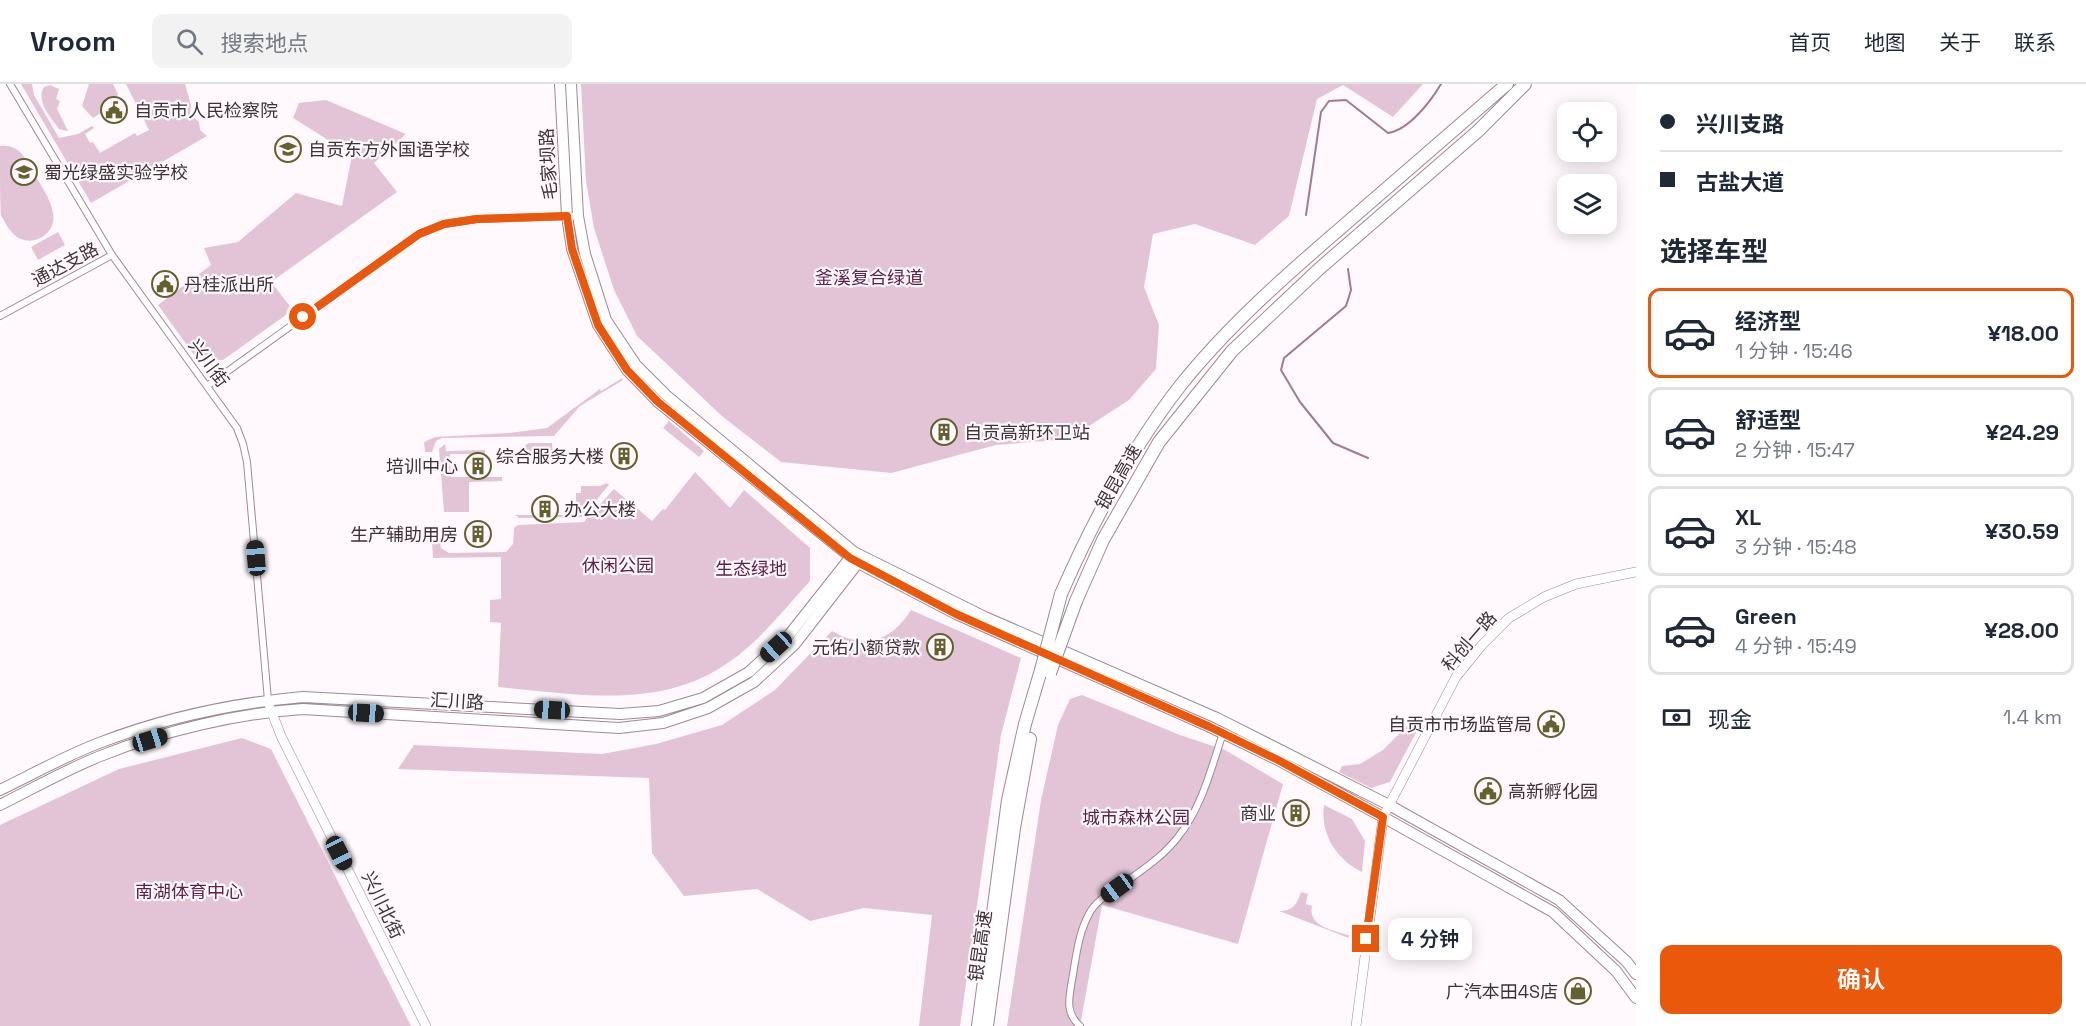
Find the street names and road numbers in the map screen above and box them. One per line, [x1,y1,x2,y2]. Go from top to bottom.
street label: 毛家坝路 [535,127,561,201]
street label: 通达支路 [28,237,102,291]
street label: 兴川街 [184,334,234,392]
street label: 银昆高速 [1090,440,1146,514]
street label: 科创一路 [1437,606,1501,676]
street label: 汇川路 [429,688,485,714]
street label: 兴川北街 [357,868,409,942]
street label: 银昆高速 [964,909,996,983]

